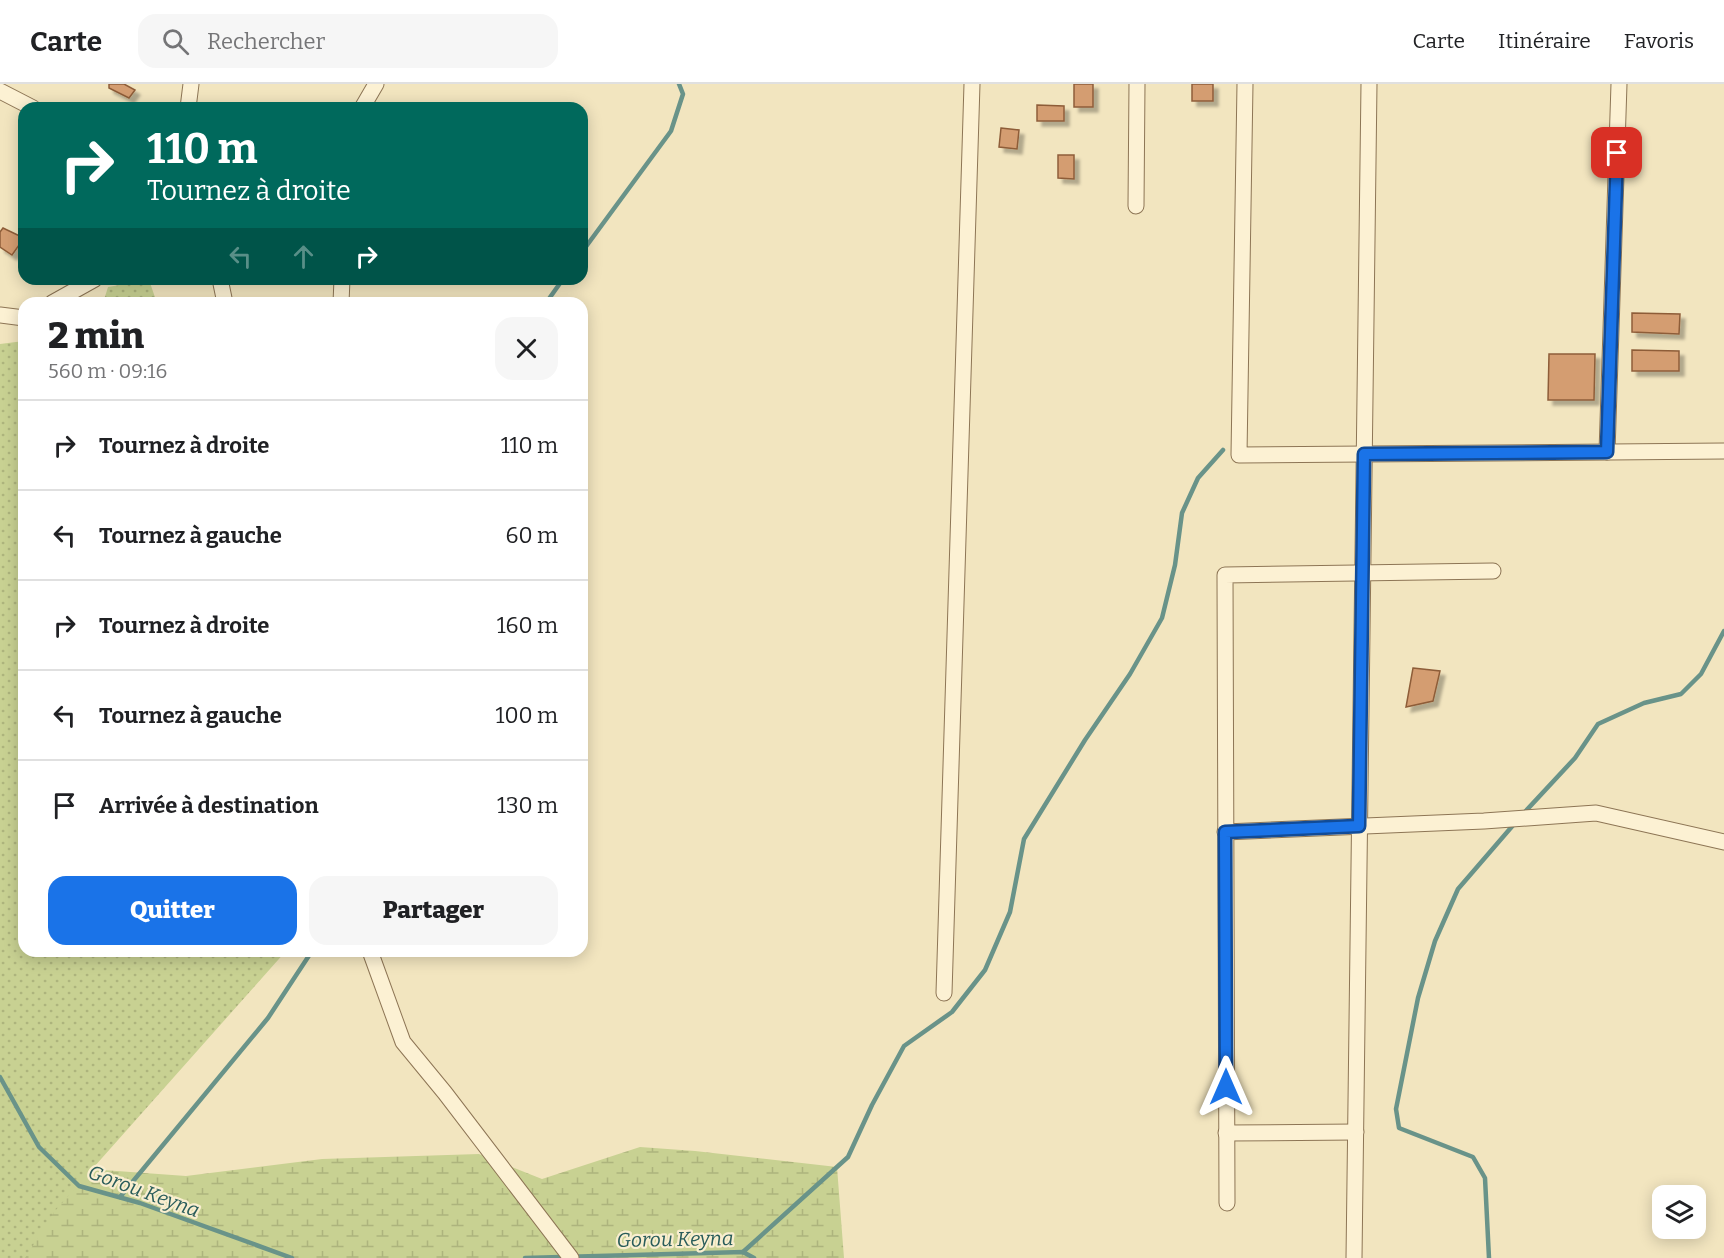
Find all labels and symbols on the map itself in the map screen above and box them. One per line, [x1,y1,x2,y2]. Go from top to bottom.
pin [1591,127,1642,178]
position arrow [1194,1055,1258,1119]
water label: Gorou Keyna [85,1160,203,1222]
water label: Gorou Keyna [616,1226,734,1252]

